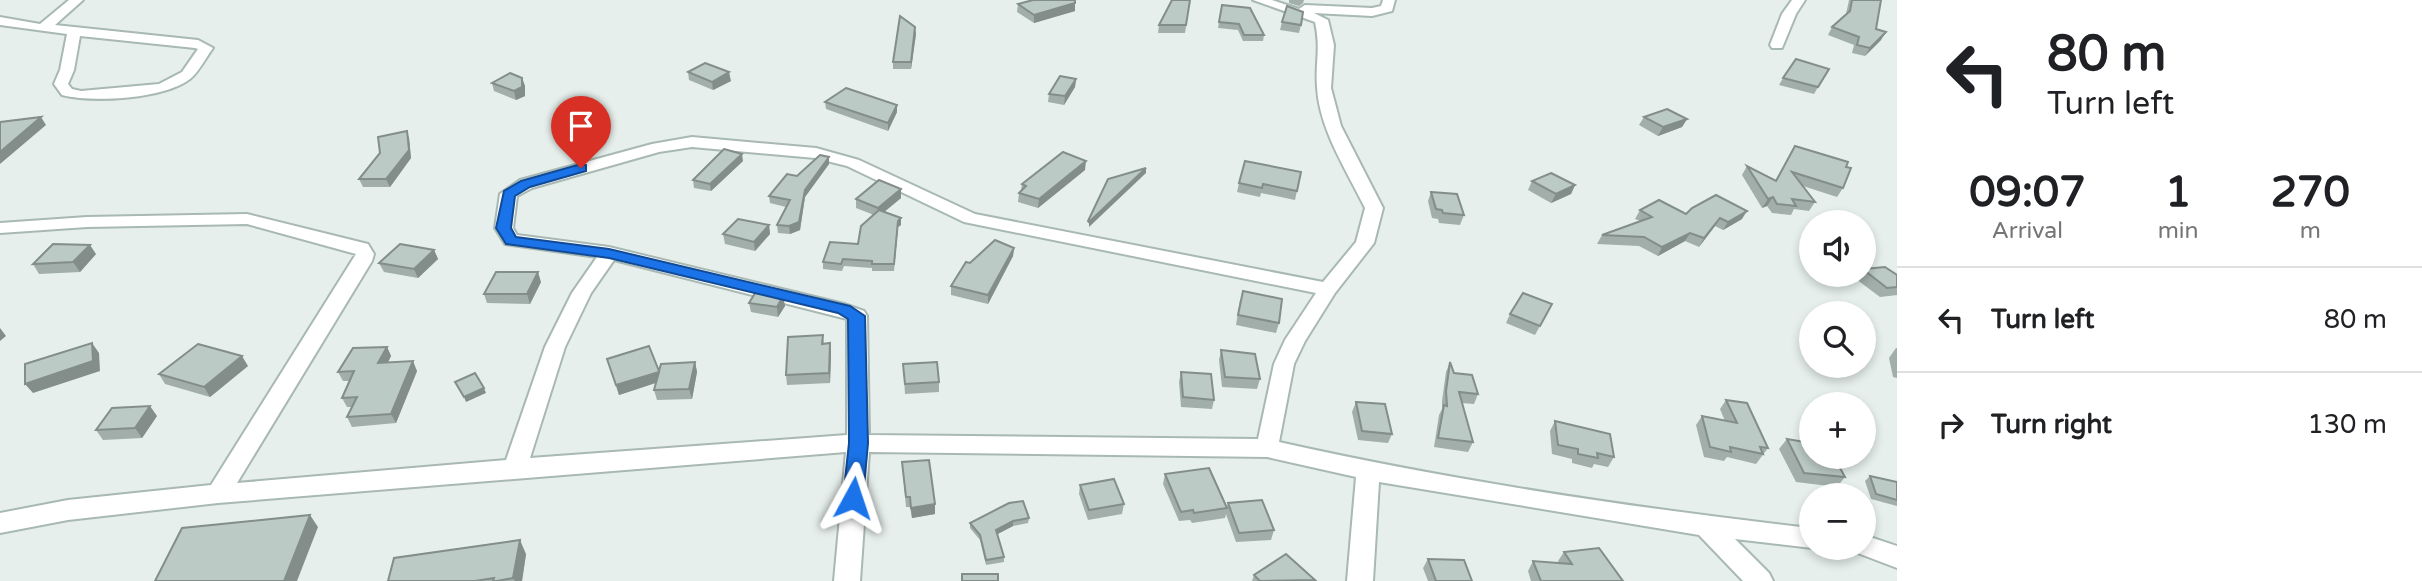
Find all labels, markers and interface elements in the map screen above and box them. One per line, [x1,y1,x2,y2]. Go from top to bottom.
text: 80 m [2047,25,2166,84]
icon: left [1932,28,2023,119]
text: Turn left [2047,85,2174,123]
pin [551,96,611,168]
icon: arrive [562,107,600,145]
text: 09:07 [1969,167,2086,218]
text: 1 [2165,167,2191,218]
text: 270 [2271,167,2350,218]
map controls [1799,210,1876,560]
button: sound [1799,210,1876,287]
text: Arrival [1992,217,2063,245]
text: min [2158,217,2199,245]
text: m [2300,217,2321,245]
button: search [1799,301,1876,378]
icon: left [1932,301,1970,339]
text: Turn left [1991,304,2094,335]
text: 80 m [2324,304,2387,335]
button: + [1799,392,1876,469]
icon: right [1932,406,1970,444]
text: Turn right [1991,409,2112,440]
text: 130 m [2307,409,2387,440]
position arrow [816,461,890,535]
button: − [1799,483,1876,560]

